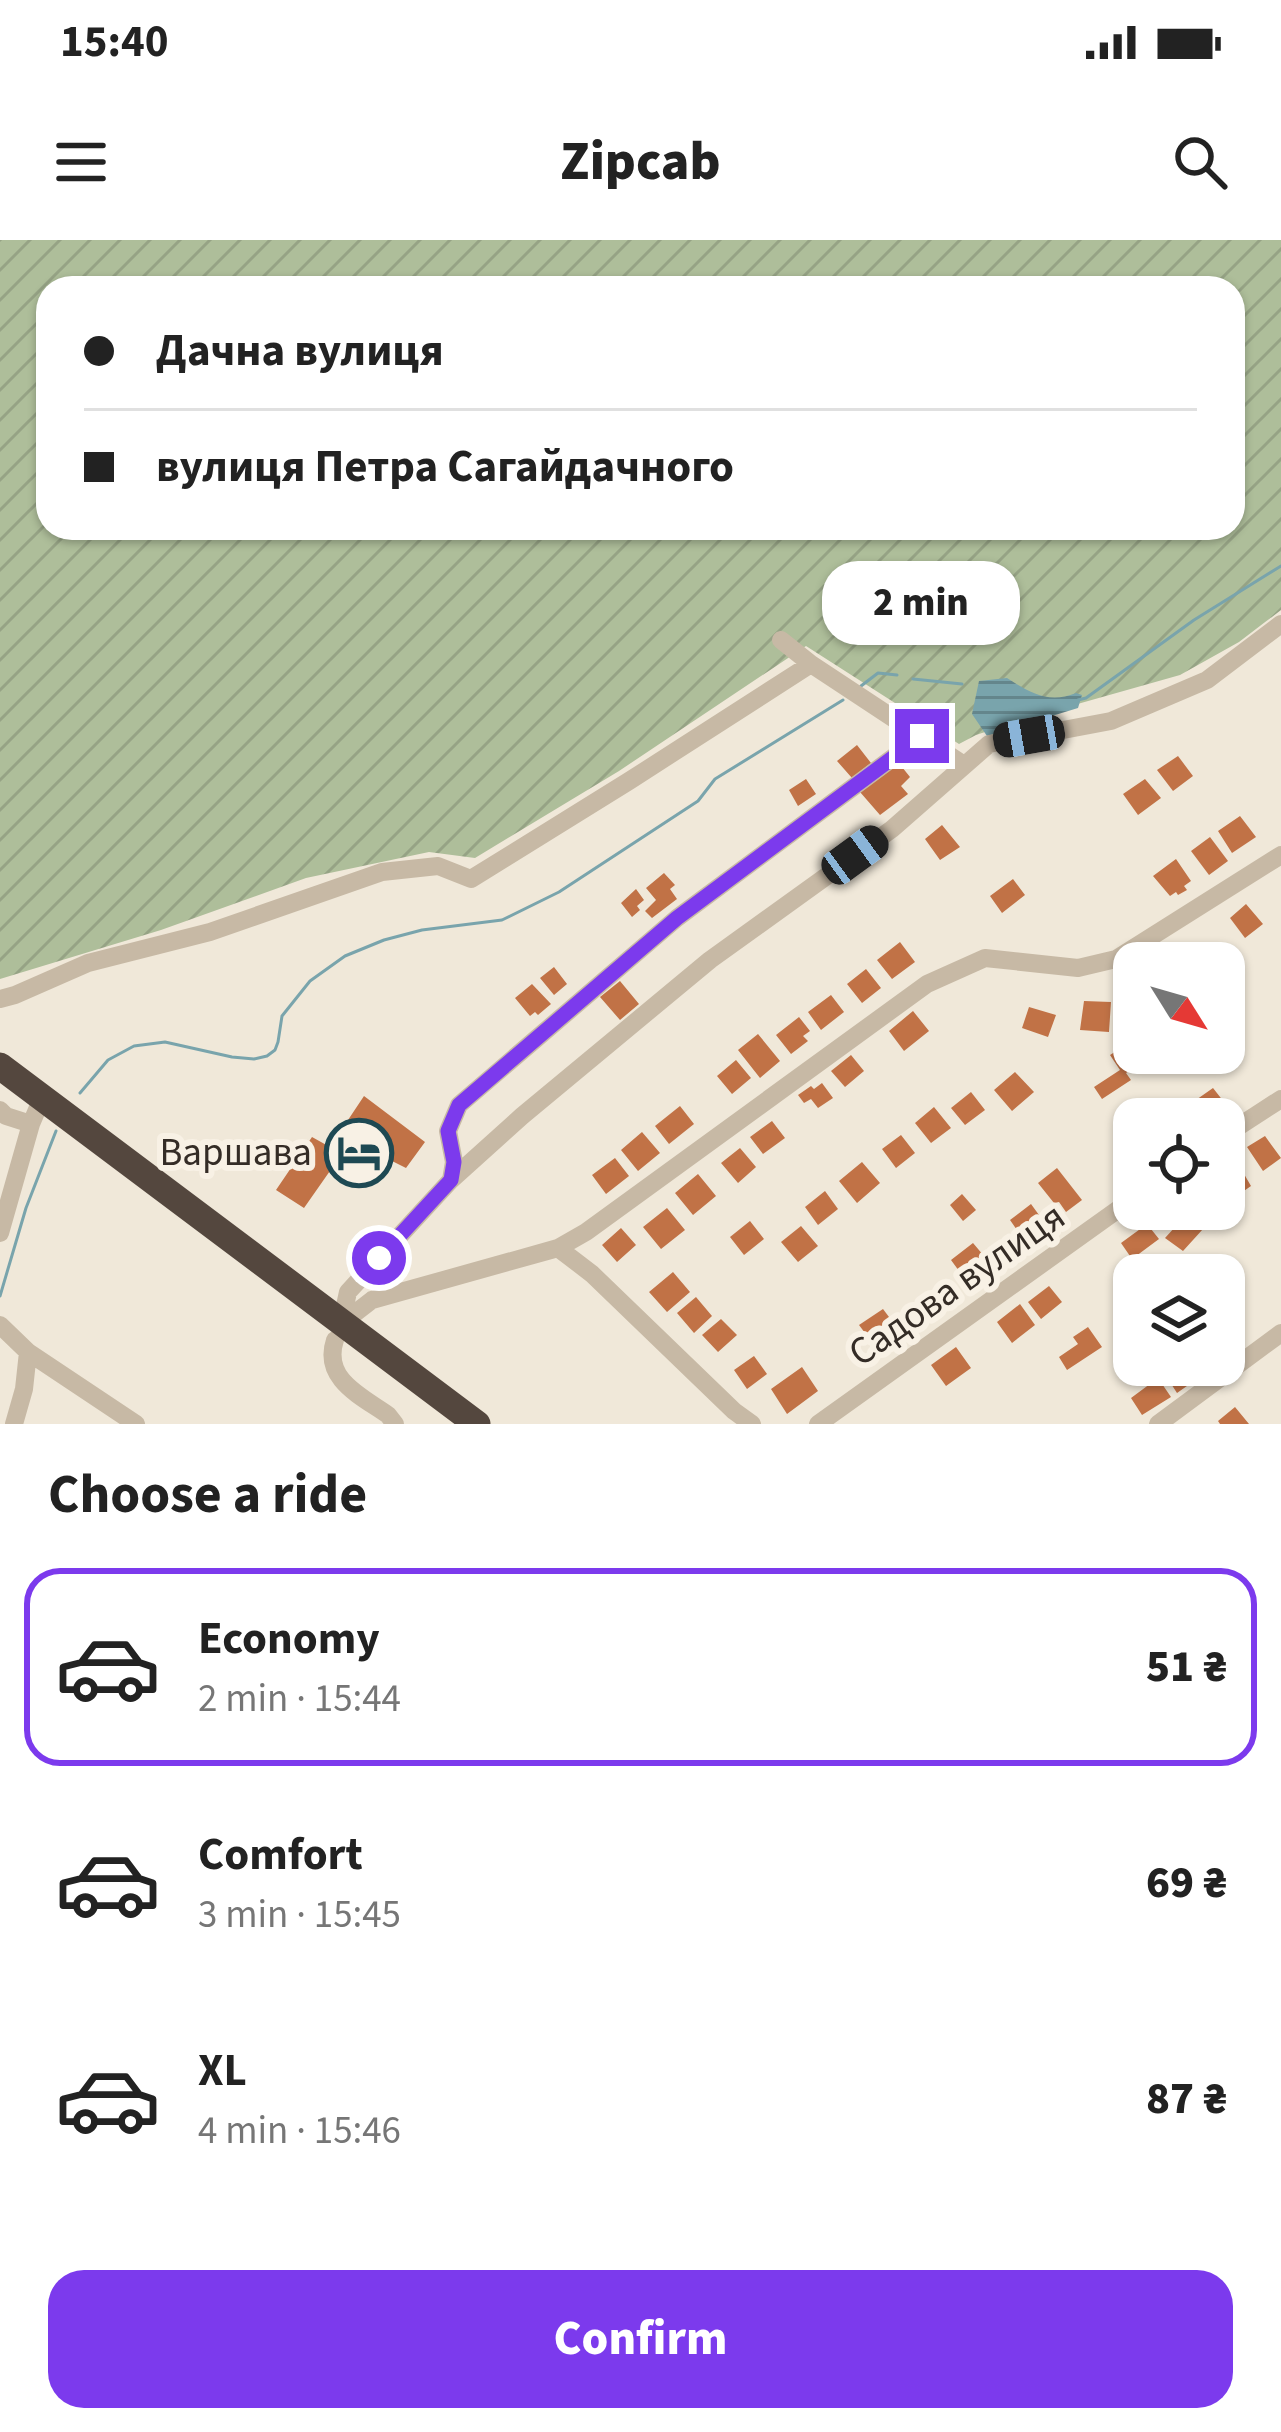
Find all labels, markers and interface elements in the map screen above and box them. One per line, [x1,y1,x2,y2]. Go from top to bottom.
text: 15:40 [60,10,169,74]
text: Zipcab [560,124,721,201]
icon: menu [48,129,114,195]
icon: search [1167,129,1233,195]
text: Дачна вулиця [156,319,444,383]
text: вулиця Петра Сагайдачного [156,435,734,499]
callout: 2 min [823,562,1021,646]
text: 2 min [873,575,969,631]
route end [895,709,949,763]
car [990,712,1068,760]
car [815,819,895,891]
north arrow [1113,942,1245,1074]
map controls [1113,942,1245,1386]
button: locate [1113,1098,1245,1230]
hotel icon: Варшава [324,1118,394,1188]
place label: Варшава [159,1125,312,1181]
street label: Садова вулиця [837,1189,1077,1381]
route start [352,1231,406,1285]
button: layers [1113,1254,1245,1386]
text: Choose a ride [48,1457,367,1534]
text: Economy [198,1607,380,1671]
icon: car [54,1613,162,1721]
text: 51 ₴ [1146,1635,1227,1699]
text: 2 min · 15:44 [198,1671,401,1727]
text: Comfort [198,1823,363,1887]
icon: car [54,1829,162,1937]
text: 69 ₴ [1146,1851,1227,1915]
text: 3 min · 15:45 [198,1887,401,1943]
text: XL [198,2039,247,2103]
icon: car [54,2045,162,2153]
text: 87 ₴ [1146,2067,1227,2131]
text: 4 min · 15:46 [198,2103,401,2159]
button: Confirm [48,2270,1233,2408]

